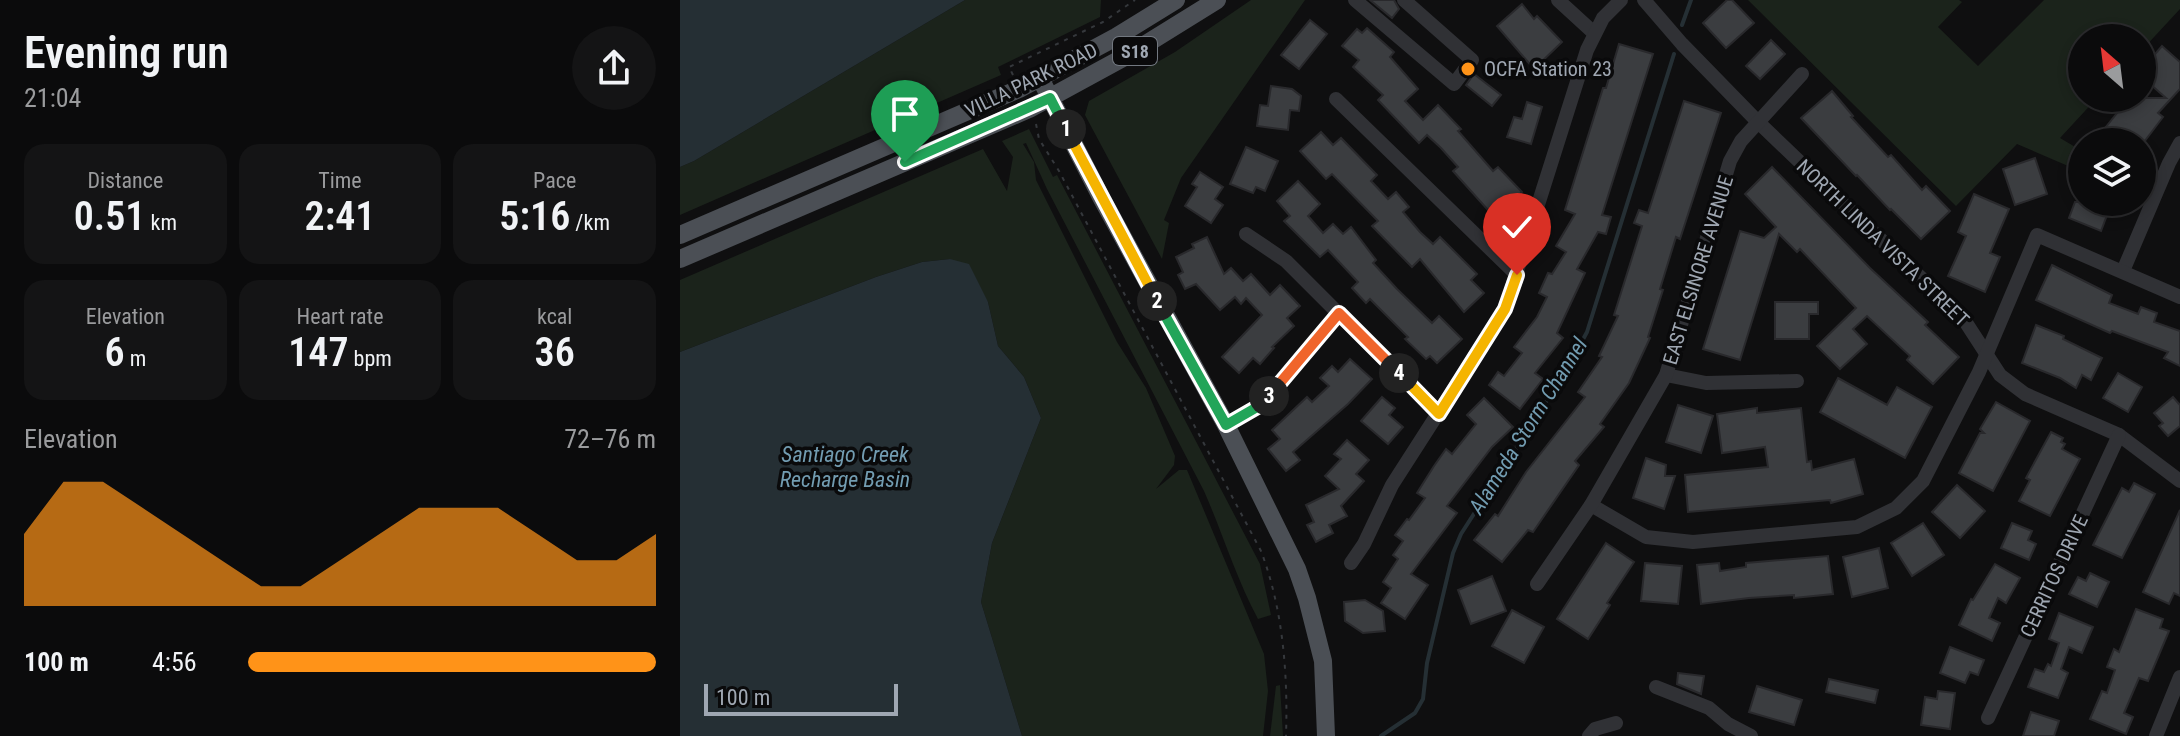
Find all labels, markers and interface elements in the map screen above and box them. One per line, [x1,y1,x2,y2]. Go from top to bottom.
north arrow [2068,24,2156,112]
map controls [2068,24,2156,216]
button: share [572,26,656,110]
text: Evening run [24,27,229,79]
road number: S18 [1113,37,1157,65]
street label: VILLA PARK ROAD [961,38,1101,122]
place label: OCFA Station 23 [1484,57,1612,81]
marker: OCFA Station 23 [1459,60,1477,78]
pin [871,80,939,162]
text: 21:04 [24,83,81,113]
icon: arrive [883,92,927,136]
pin: 1 [1046,109,1086,149]
text: 1 [1060,116,1072,141]
button: layers [2068,128,2156,216]
street label: NORTH LINDA VISTA STREET [1792,154,1974,332]
text: Distance [87,168,163,193]
text: Time [318,168,362,193]
text: Pace [533,168,576,193]
street label: EAST ELSINORE AVENUE [1658,173,1738,367]
text: 0.51 [74,193,145,240]
text: 2:41 [305,193,375,240]
text: 5:16 [499,193,570,240]
pin [1483,193,1551,275]
icon: check [1495,205,1539,249]
text: km [145,210,177,235]
text: /km [570,210,610,235]
pin: 2 [1137,281,1177,321]
text: 2 [1151,288,1163,313]
text: Elevation [86,304,165,329]
text: Heart rate [297,304,383,329]
text: kcal [537,304,572,329]
text: 6 [104,329,125,376]
text: 147 [288,329,349,376]
text: 36 [535,329,575,376]
water label: Alameda Storm Channel [1463,332,1593,520]
text: m [125,346,146,371]
text: bpm [349,346,392,371]
pin: 4 [1379,353,1419,393]
text: 4 [1393,360,1405,385]
pin: 3 [1249,376,1289,416]
text: 3 [1263,383,1275,408]
text: Elevation [24,424,118,454]
text: 72–76 m [564,424,656,454]
water label: Santiago Creek Recharge Basin [780,442,910,492]
street label: CERRITOS DRIVE [2015,511,2093,641]
text: 100 m [24,647,89,677]
text: 4:56 [152,647,197,677]
scale bar [704,680,898,716]
text: 100 m [716,685,770,710]

